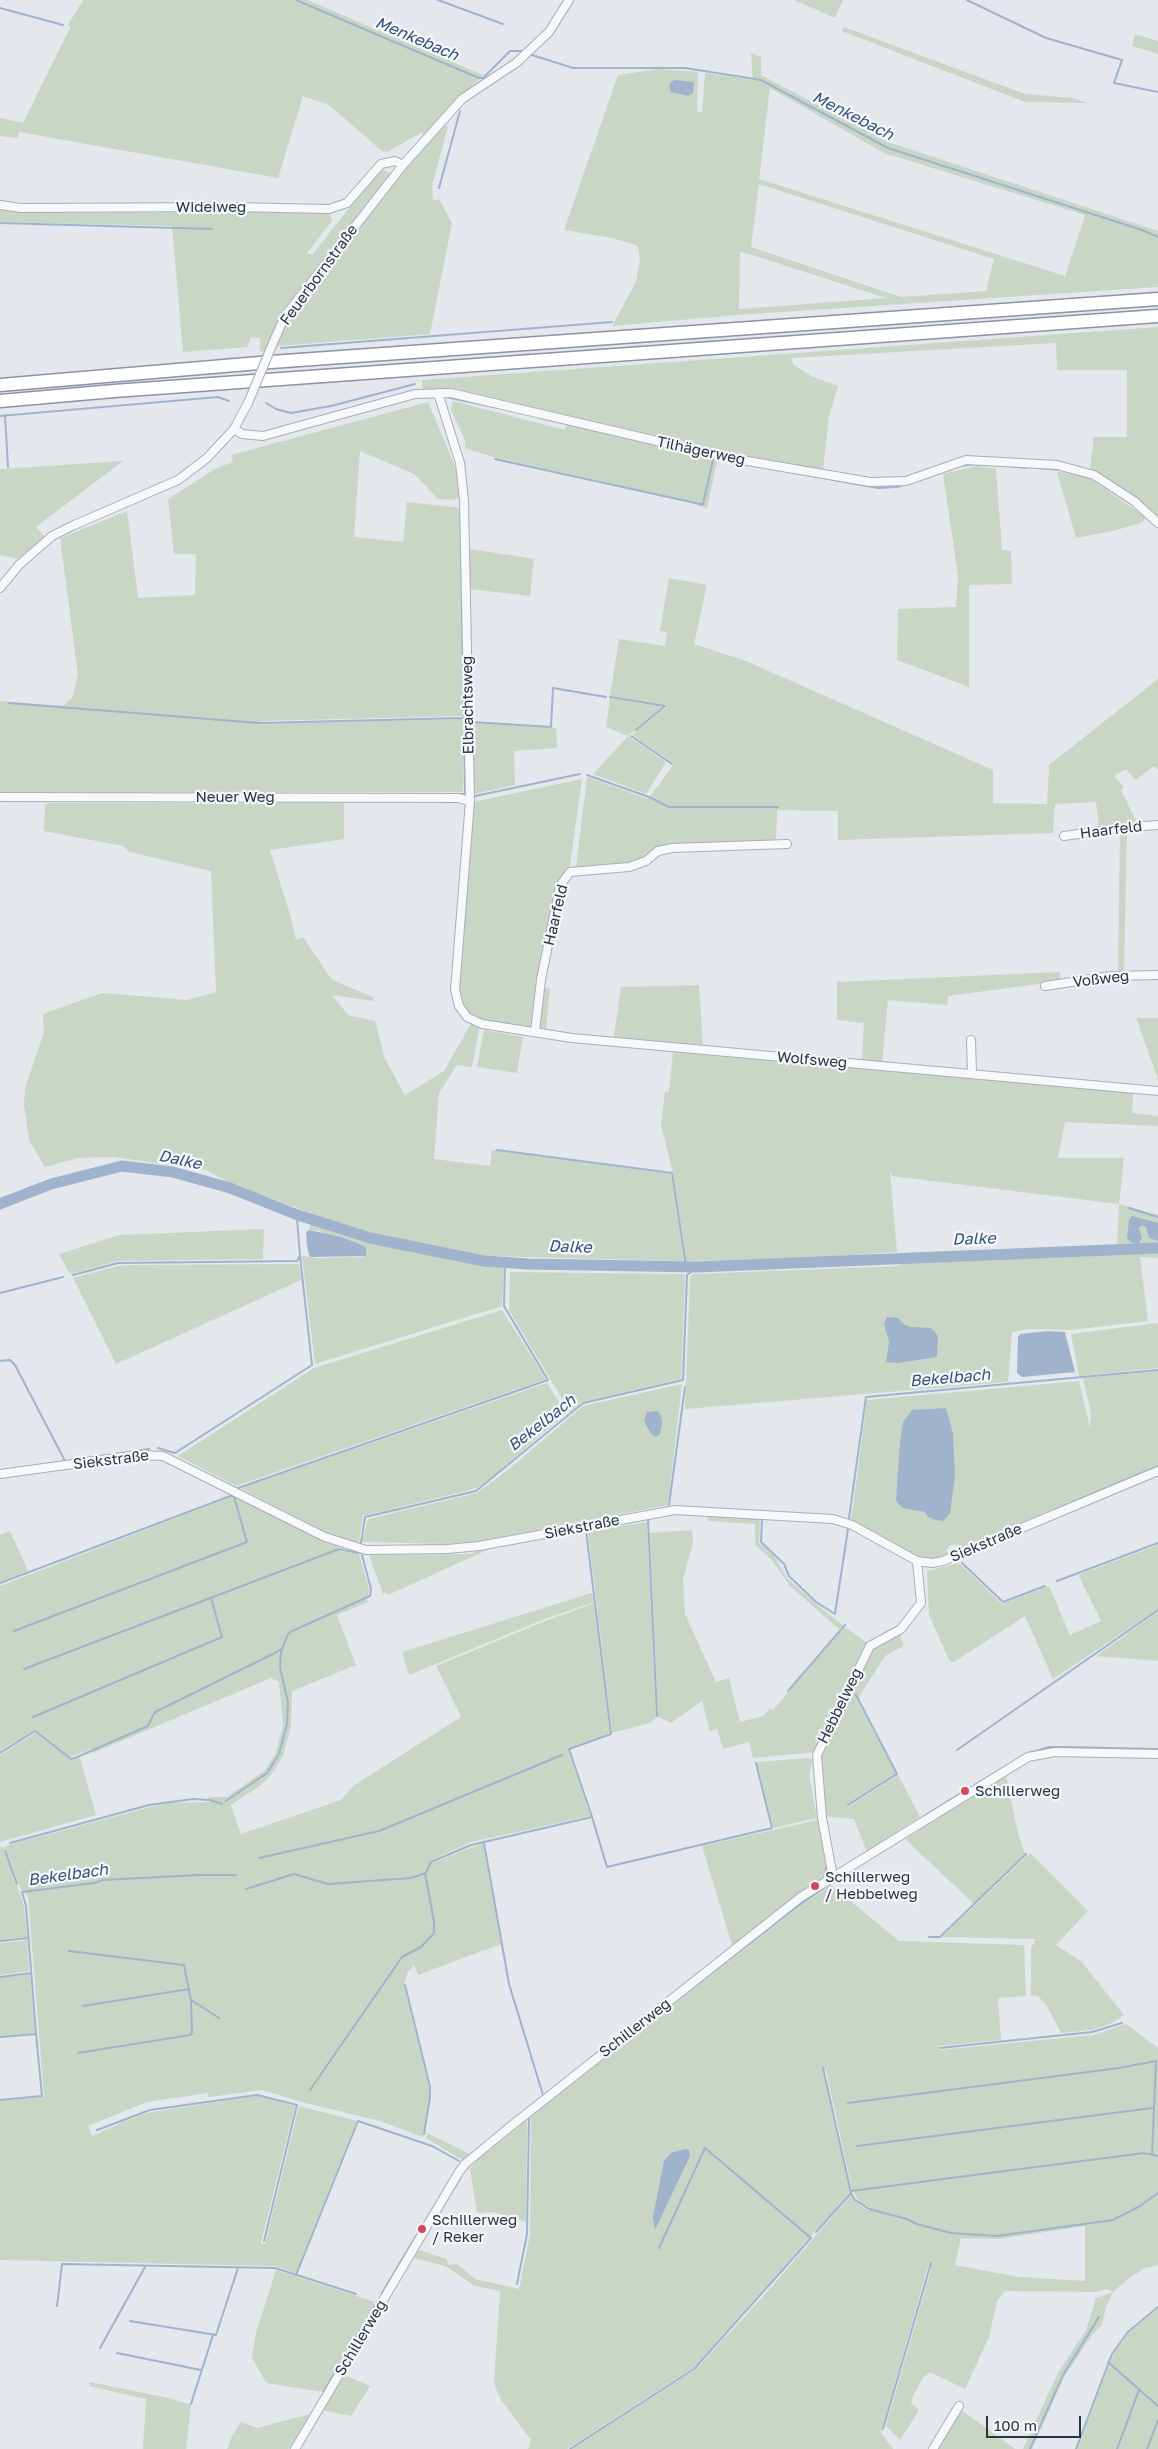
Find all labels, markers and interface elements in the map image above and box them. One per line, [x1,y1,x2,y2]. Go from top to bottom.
water label: Menkebach [373,13,461,65]
water label: Menkebach [809,87,897,145]
street label: Wideiweg [176,198,246,216]
street label: Feuerbornstraße [276,221,362,329]
street label: Tilhägerweg [655,433,747,469]
street label: Elbrachtsweg [458,656,478,754]
street label: Neuer Weg [195,788,275,806]
street label: Haarfeld [1079,817,1143,843]
street label: Haarfeld [540,883,572,947]
street label: Voßweg [1072,967,1130,991]
street label: Wolfsweg [776,1048,848,1072]
water label: Dalke [157,1146,203,1174]
water label: Dalke [952,1229,996,1249]
water label: Dalke [548,1237,592,1257]
water label: Bekelbach [909,1365,991,1391]
water label: Bekelbach [504,1391,580,1455]
street label: Siekstraße [72,1446,150,1474]
street label: Siekstraße [543,1511,621,1543]
street label: Siekstraße [947,1520,1025,1566]
street label: Hebbelweg [814,1665,866,1747]
place label: Schillerweg [975,1782,1060,1800]
marker: Schillerweg [959,1785,971,1797]
water label: Bekelbach [27,1860,109,1890]
place label: Schillerweg / Hebbelweg [825,1868,918,1903]
marker: Schillerweg / Hebbelweg [809,1880,821,1892]
street label: Schillerweg [596,1995,674,2061]
place label: Schillerweg / Reker [432,2211,517,2246]
marker: Schillerweg / Reker [416,2223,428,2235]
street label: Schillerweg [331,2297,391,2379]
scale bar [988,2406,1083,2438]
text: 100 m [994,2416,1037,2434]

